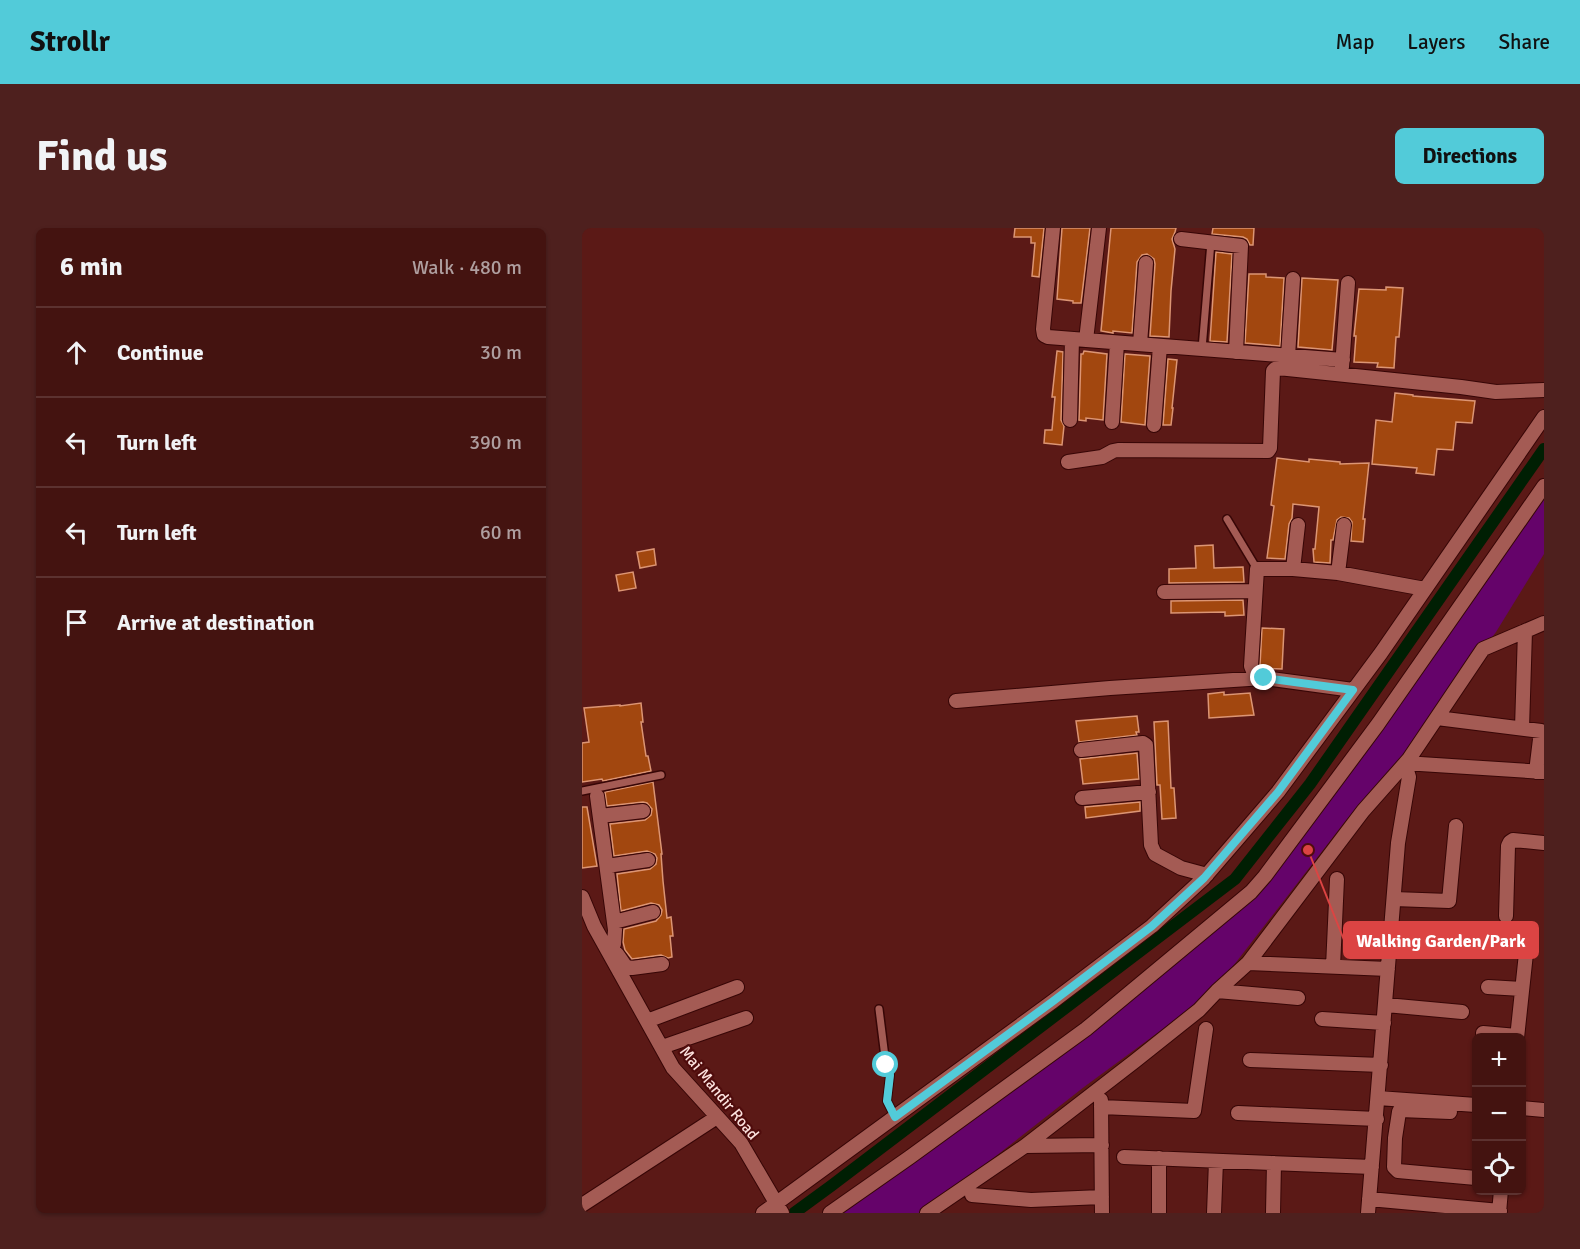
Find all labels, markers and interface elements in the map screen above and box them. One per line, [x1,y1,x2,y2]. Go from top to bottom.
text: Strollr [30,25,110,59]
text: Map [1336,29,1374,55]
text: Layers [1407,29,1465,55]
text: Share [1498,29,1550,55]
button: Directions [1395,128,1544,184]
text: Find us [36,131,167,182]
text: 6 min [60,251,123,283]
text: Walk · 480 m [412,255,522,280]
icon: ahead [60,336,93,369]
text: Continue [117,339,204,366]
text: 30 m [480,340,522,365]
icon: left [60,426,93,459]
text: Turn left [117,429,197,456]
text: 390 m [469,430,522,455]
icon: left [60,516,93,549]
text: Turn left [117,519,197,546]
text: 60 m [480,520,522,545]
icon: arrive [60,606,93,639]
text: Arrive at destination [117,609,314,636]
route end [1250,664,1276,690]
callout: Walking Garden/Park [1344,922,1538,958]
text: Walking Garden/Park [1356,930,1526,952]
map controls [1472,1033,1526,1195]
button: + [1472,1033,1526,1087]
street label: Mai Mandir Road [675,1042,763,1144]
route start [872,1051,898,1077]
button: − [1472,1087,1526,1141]
button: locate [1472,1141,1526,1195]

